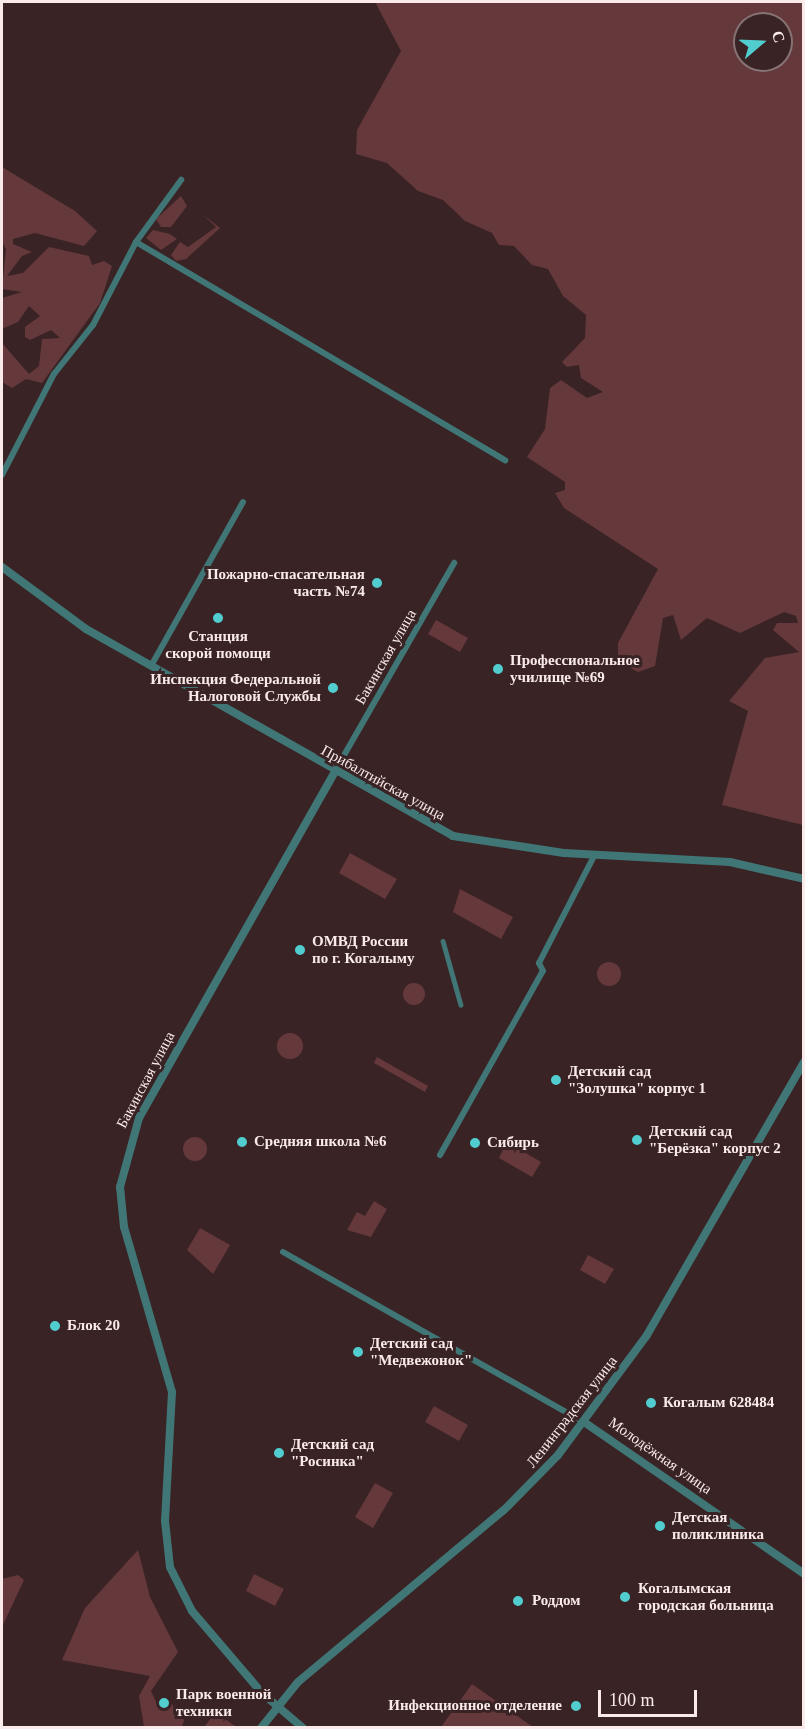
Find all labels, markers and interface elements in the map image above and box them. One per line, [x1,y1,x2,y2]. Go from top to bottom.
north arrow [733,12,793,72]
text: С [769,28,789,45]
place label: Пожарно-спасательная часть №74 [207,565,365,600]
marker: Пожарно-спасательная часть №74 [370,576,384,590]
street label: Бакинская улица [352,606,420,708]
marker: Станция скорой помощи [211,611,225,625]
place label: Станция скорой помощи [165,627,271,662]
place label: Профессиональное училище №69 [510,651,640,686]
marker: Профессиональное училище №69 [491,662,505,676]
place label: Инспекция Федеральной Налоговой Службы [150,670,321,705]
marker: Инспекция Федеральной Налоговой Службы [326,681,340,695]
street label: Прибалтийская улица [318,741,448,825]
place label: ОМВД России по г. Когалыму [312,932,414,967]
marker: ОМВД России по г. Когалыму [293,943,307,957]
street label: Бакинская улица [113,1029,179,1131]
place label: Детский сад "Золушка" корпус 1 [568,1062,706,1097]
marker: Детский сад "Золушка" корпус 1 [549,1073,563,1087]
place label: Детский сад "Берёзка" корпус 2 [649,1122,781,1157]
place label: Средняя школа №6 [254,1133,386,1151]
marker: Детский сад "Берёзка" корпус 2 [630,1133,644,1147]
place label: Сибирь [487,1134,539,1152]
marker: Средняя школа №6 [235,1135,249,1149]
marker: Сибирь [468,1136,482,1150]
place label: Блок 20 [67,1317,120,1335]
marker: Блок 20 [48,1319,62,1333]
place label: Детский сад "Медвежонок" [370,1334,472,1369]
marker: Детский сад "Медвежонок" [351,1345,365,1359]
street label: Ленинградская улица [523,1353,621,1471]
place label: Когалым 628484 [663,1394,774,1412]
marker: Когалым 628484 [644,1396,658,1410]
street label: Молодёжная улица [605,1414,715,1498]
place label: Детский сад "Росинка" [291,1435,374,1470]
marker: Детский сад "Росинка" [272,1446,286,1460]
place label: Детская поликлиника [672,1508,764,1543]
marker: Детская поликлиника [653,1519,667,1533]
place label: Когалымская городская больница [638,1579,774,1614]
marker: Когалымская городская больница [616,1588,634,1606]
marker: Роддом [509,1592,527,1610]
place label: Роддом [532,1592,580,1610]
scale bar [601,1678,700,1716]
place label: Парк военной техники [176,1685,271,1720]
text: 100 m [609,1690,655,1710]
marker: Парк военной техники [157,1696,171,1710]
place label: Инфекционное отделение [388,1697,562,1715]
marker: Инфекционное отделение [567,1697,585,1715]

